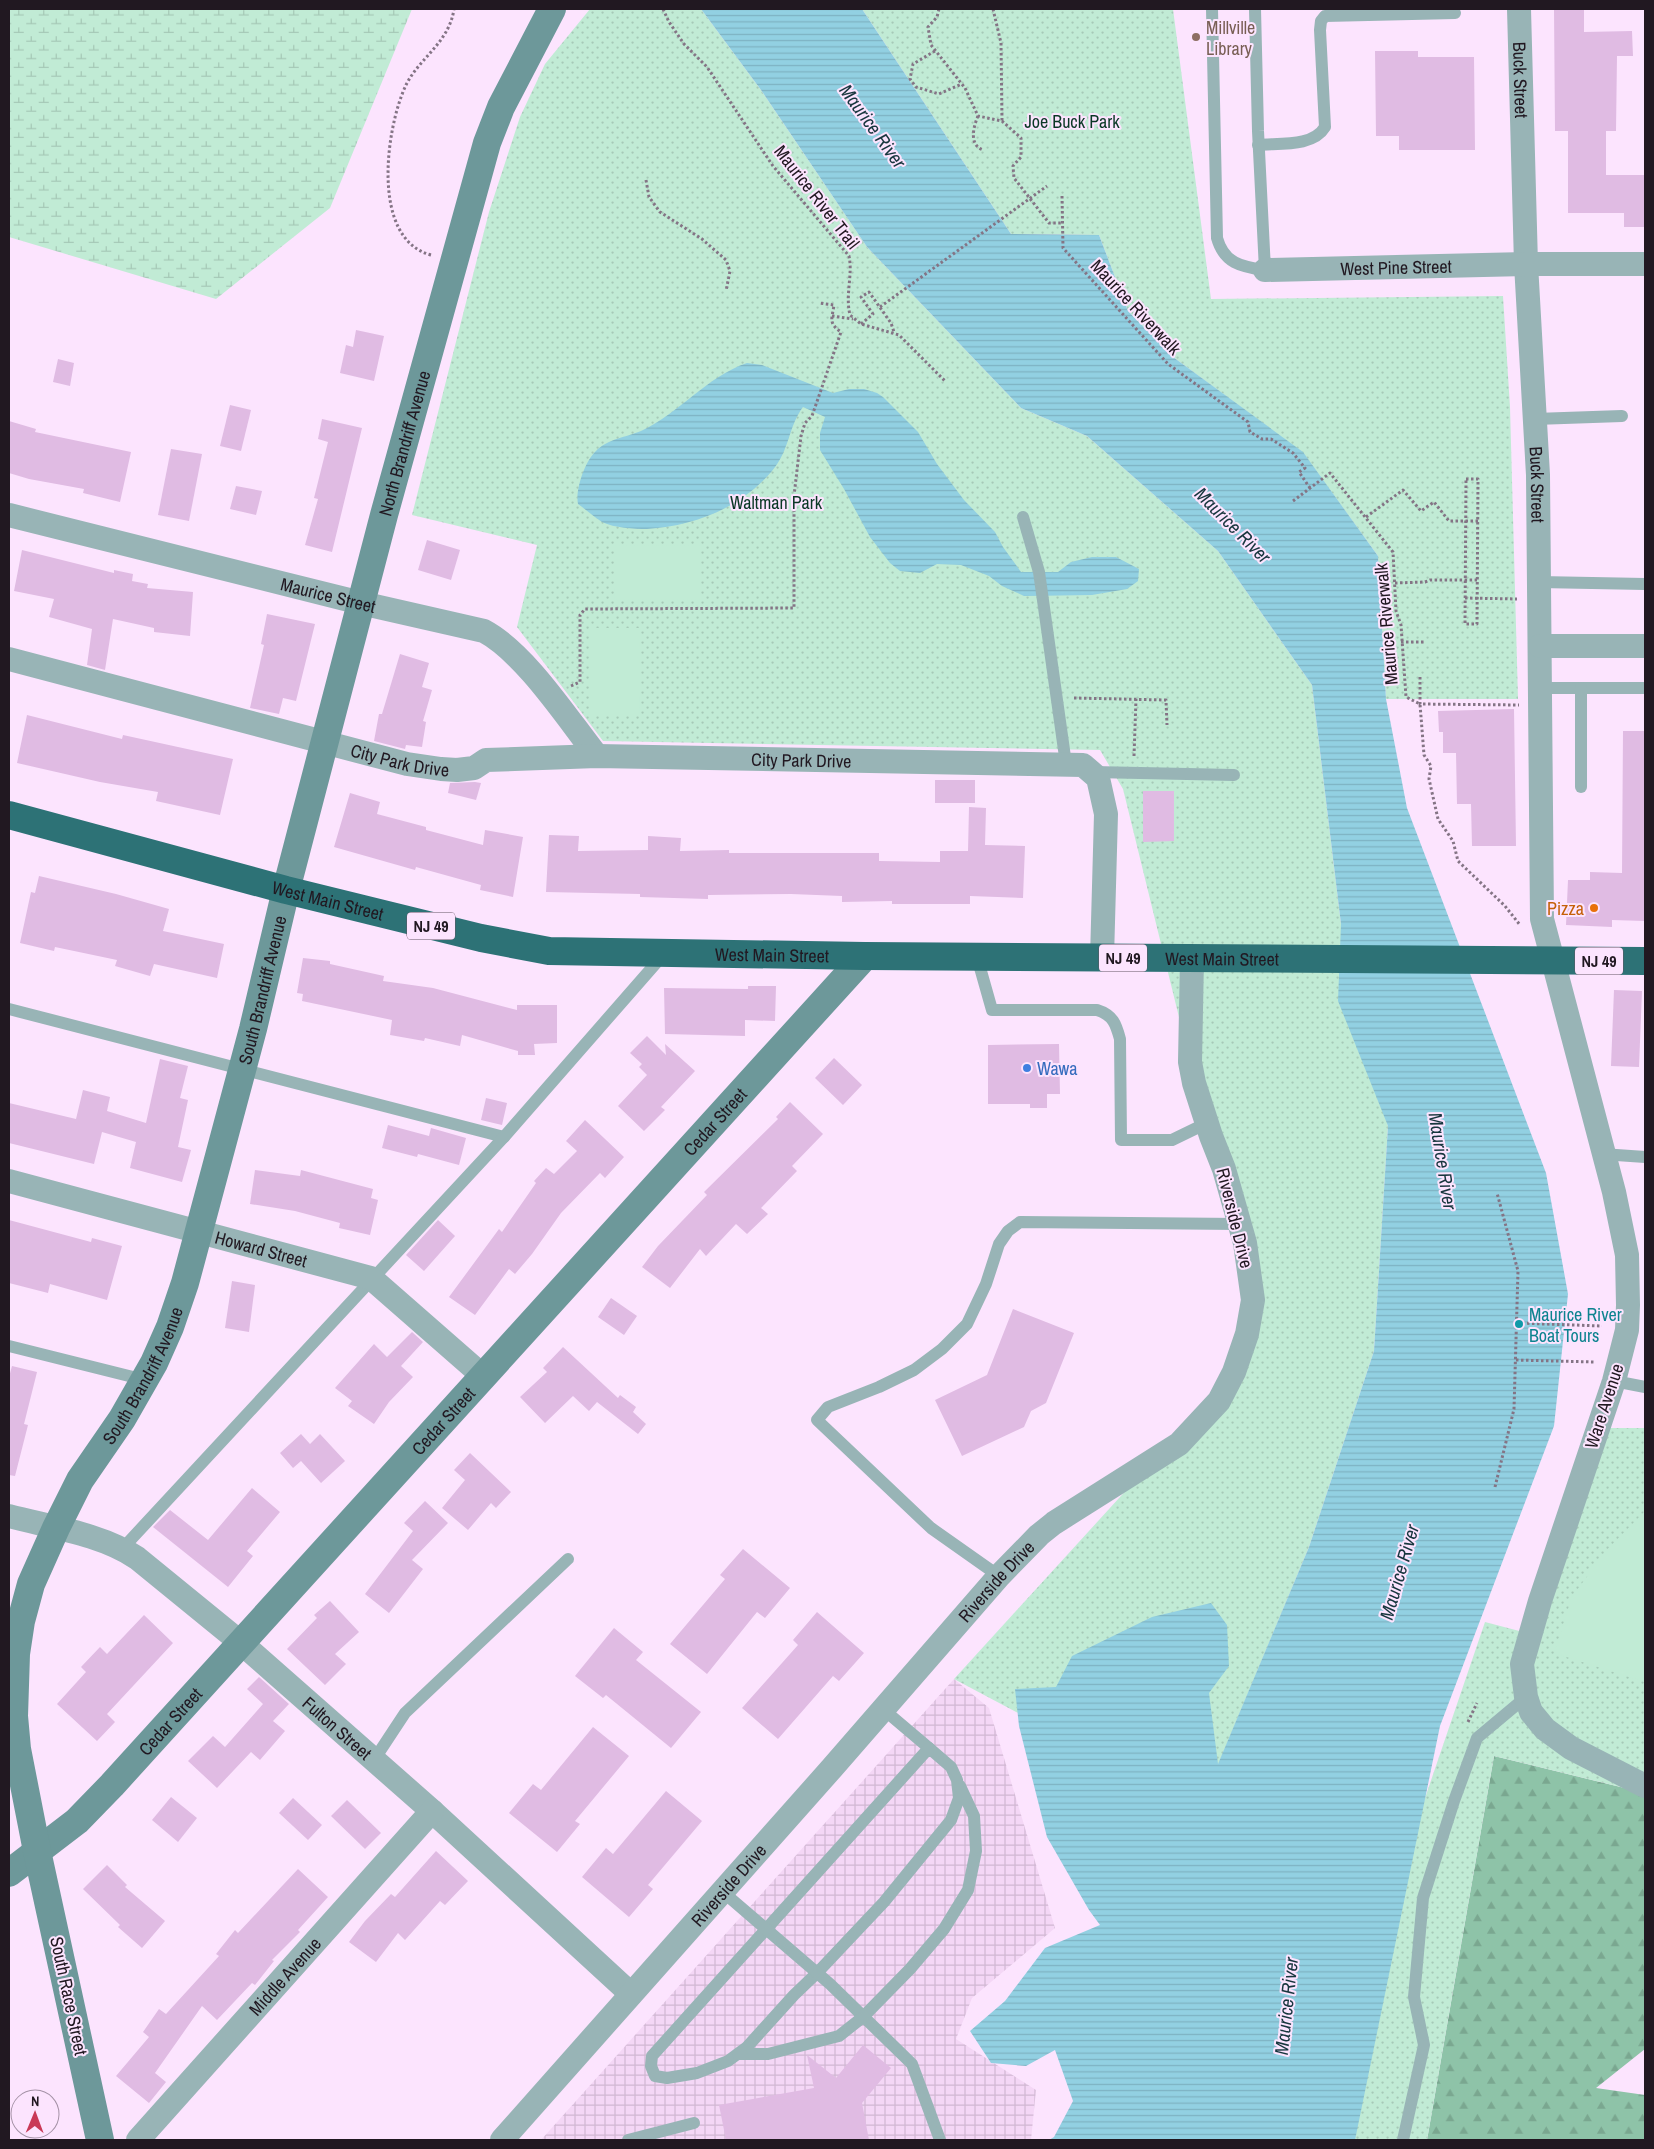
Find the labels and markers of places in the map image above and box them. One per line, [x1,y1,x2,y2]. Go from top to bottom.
place label: Millville Library [1206,15,1255,61]
marker: Millville Library [1190,31,1202,43]
place label: Pizza [1547,896,1584,921]
marker: Pizza [1588,902,1600,914]
place label: Wawa [1037,1056,1077,1081]
marker: Wawa [1021,1062,1033,1074]
place label: Maurice River Boat Tours [1529,1302,1622,1348]
marker: Maurice River Boat Tours [1513,1318,1525,1330]

